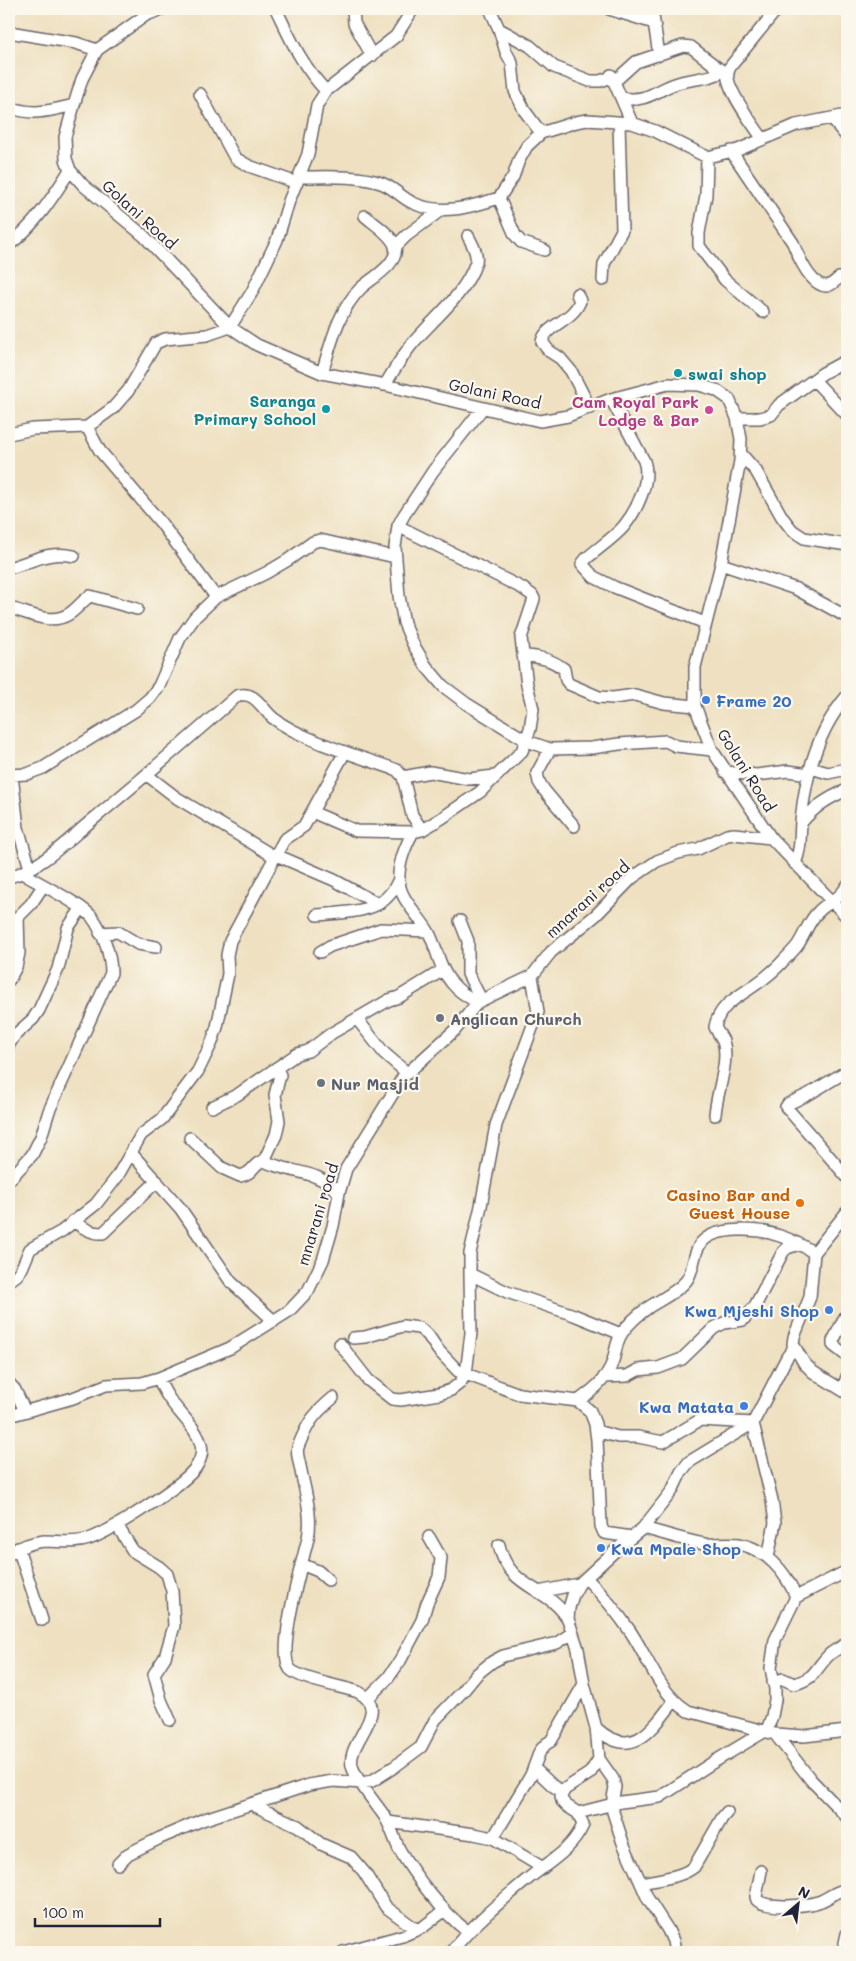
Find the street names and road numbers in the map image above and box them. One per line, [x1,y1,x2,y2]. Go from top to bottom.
street label: Golani Road [98,175,182,253]
street label: Golani Road [447,373,543,413]
street label: Golani Road [713,725,781,815]
street label: mnarani road [541,856,633,942]
street label: mnarani road [291,1160,343,1268]

